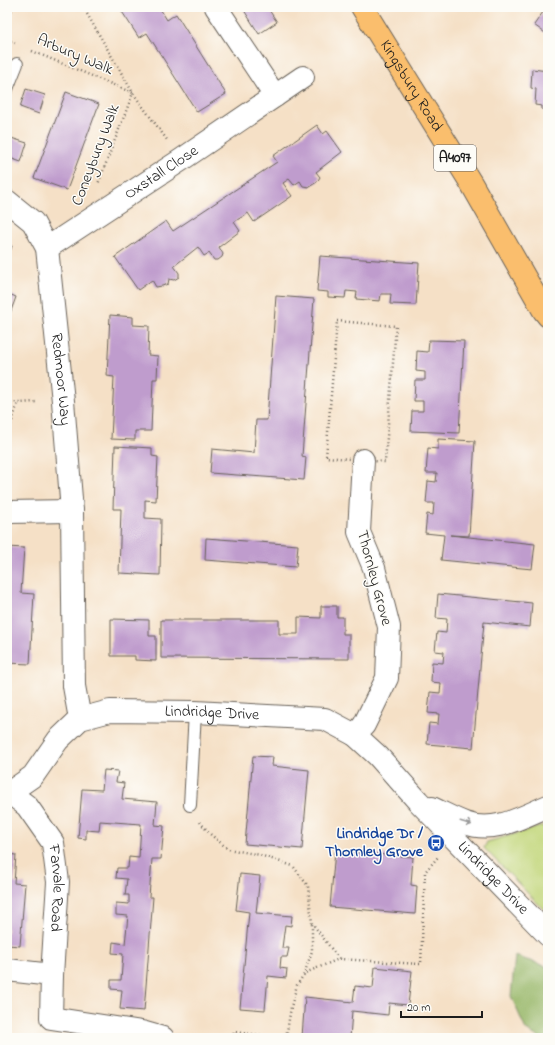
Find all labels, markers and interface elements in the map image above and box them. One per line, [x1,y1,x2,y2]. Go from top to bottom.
street label: Arbury Walk [33,28,118,82]
street label: Kingsbury Road [373,35,449,137]
street label: Coneybury Walk [66,100,127,209]
street label: Oxstall Close [120,139,204,206]
road number: A4097 [434,145,476,171]
street label: Redmoor Way [44,332,77,427]
street label: Thornley Grove [350,528,398,629]
street label: Lindridge Drive [165,700,261,727]
one-way arrow [460,820,473,827]
place label: Lindridge Dr / Thornley Grove [325,822,424,865]
bus stop icon: Lindridge Dr / Thornley Grove [426,833,446,853]
street label: Lindridge Drive [451,836,535,921]
street label: Farvale Road [41,842,70,932]
scale bar [401,993,482,1019]
text: 20 m [407,999,430,1017]

